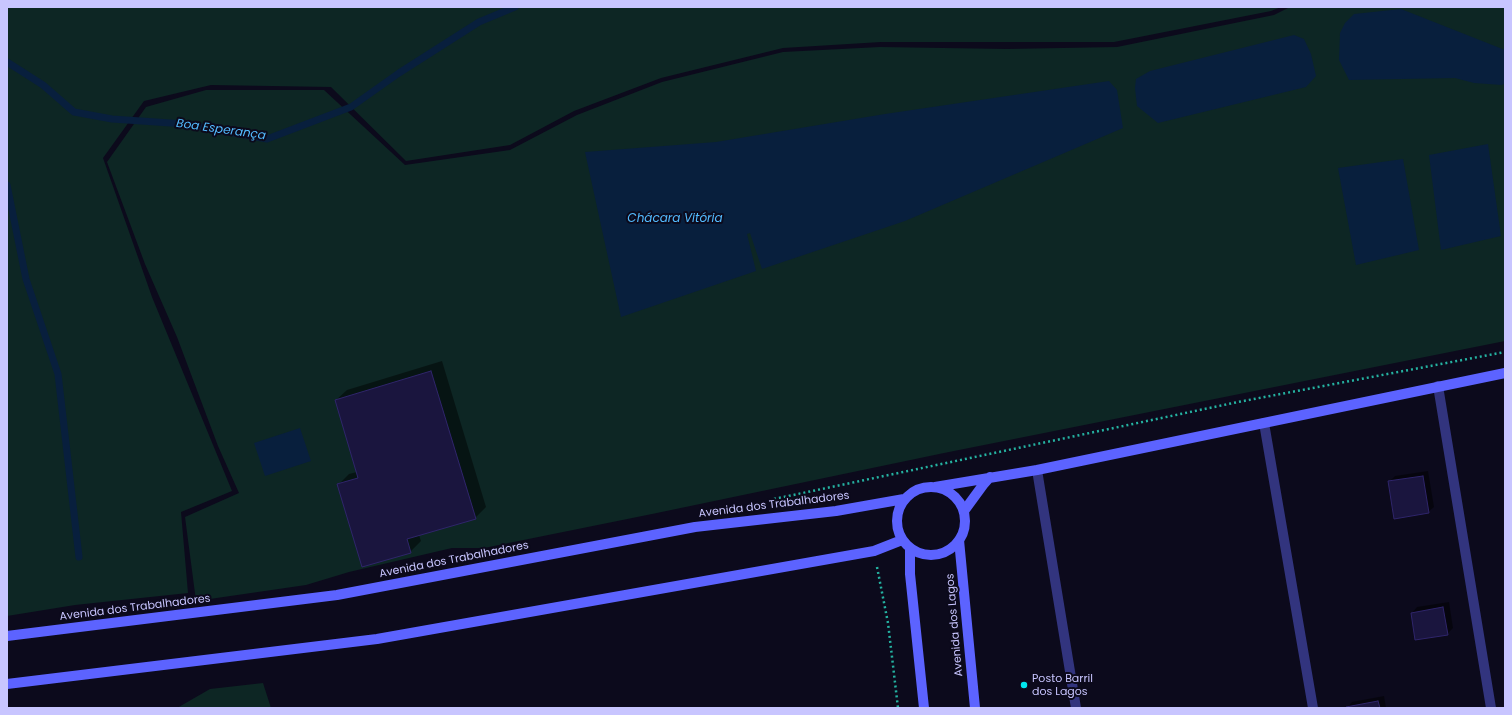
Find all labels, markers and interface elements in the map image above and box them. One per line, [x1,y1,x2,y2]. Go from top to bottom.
water label: Boa Esperança [175,117,267,143]
water label: Chácara Vitória [627,212,723,226]
street label: Avenida dos Trabalhadores [698,489,850,521]
street label: Avenida dos Trabalhadores [378,539,530,581]
street label: Avenida dos Lagos [944,573,966,677]
street label: Avenida dos Trabalhadores [59,592,211,624]
place label: Posto Barril dos Lagos [1032,672,1093,698]
marker: Posto Barril dos Lagos [1019,680,1029,690]

